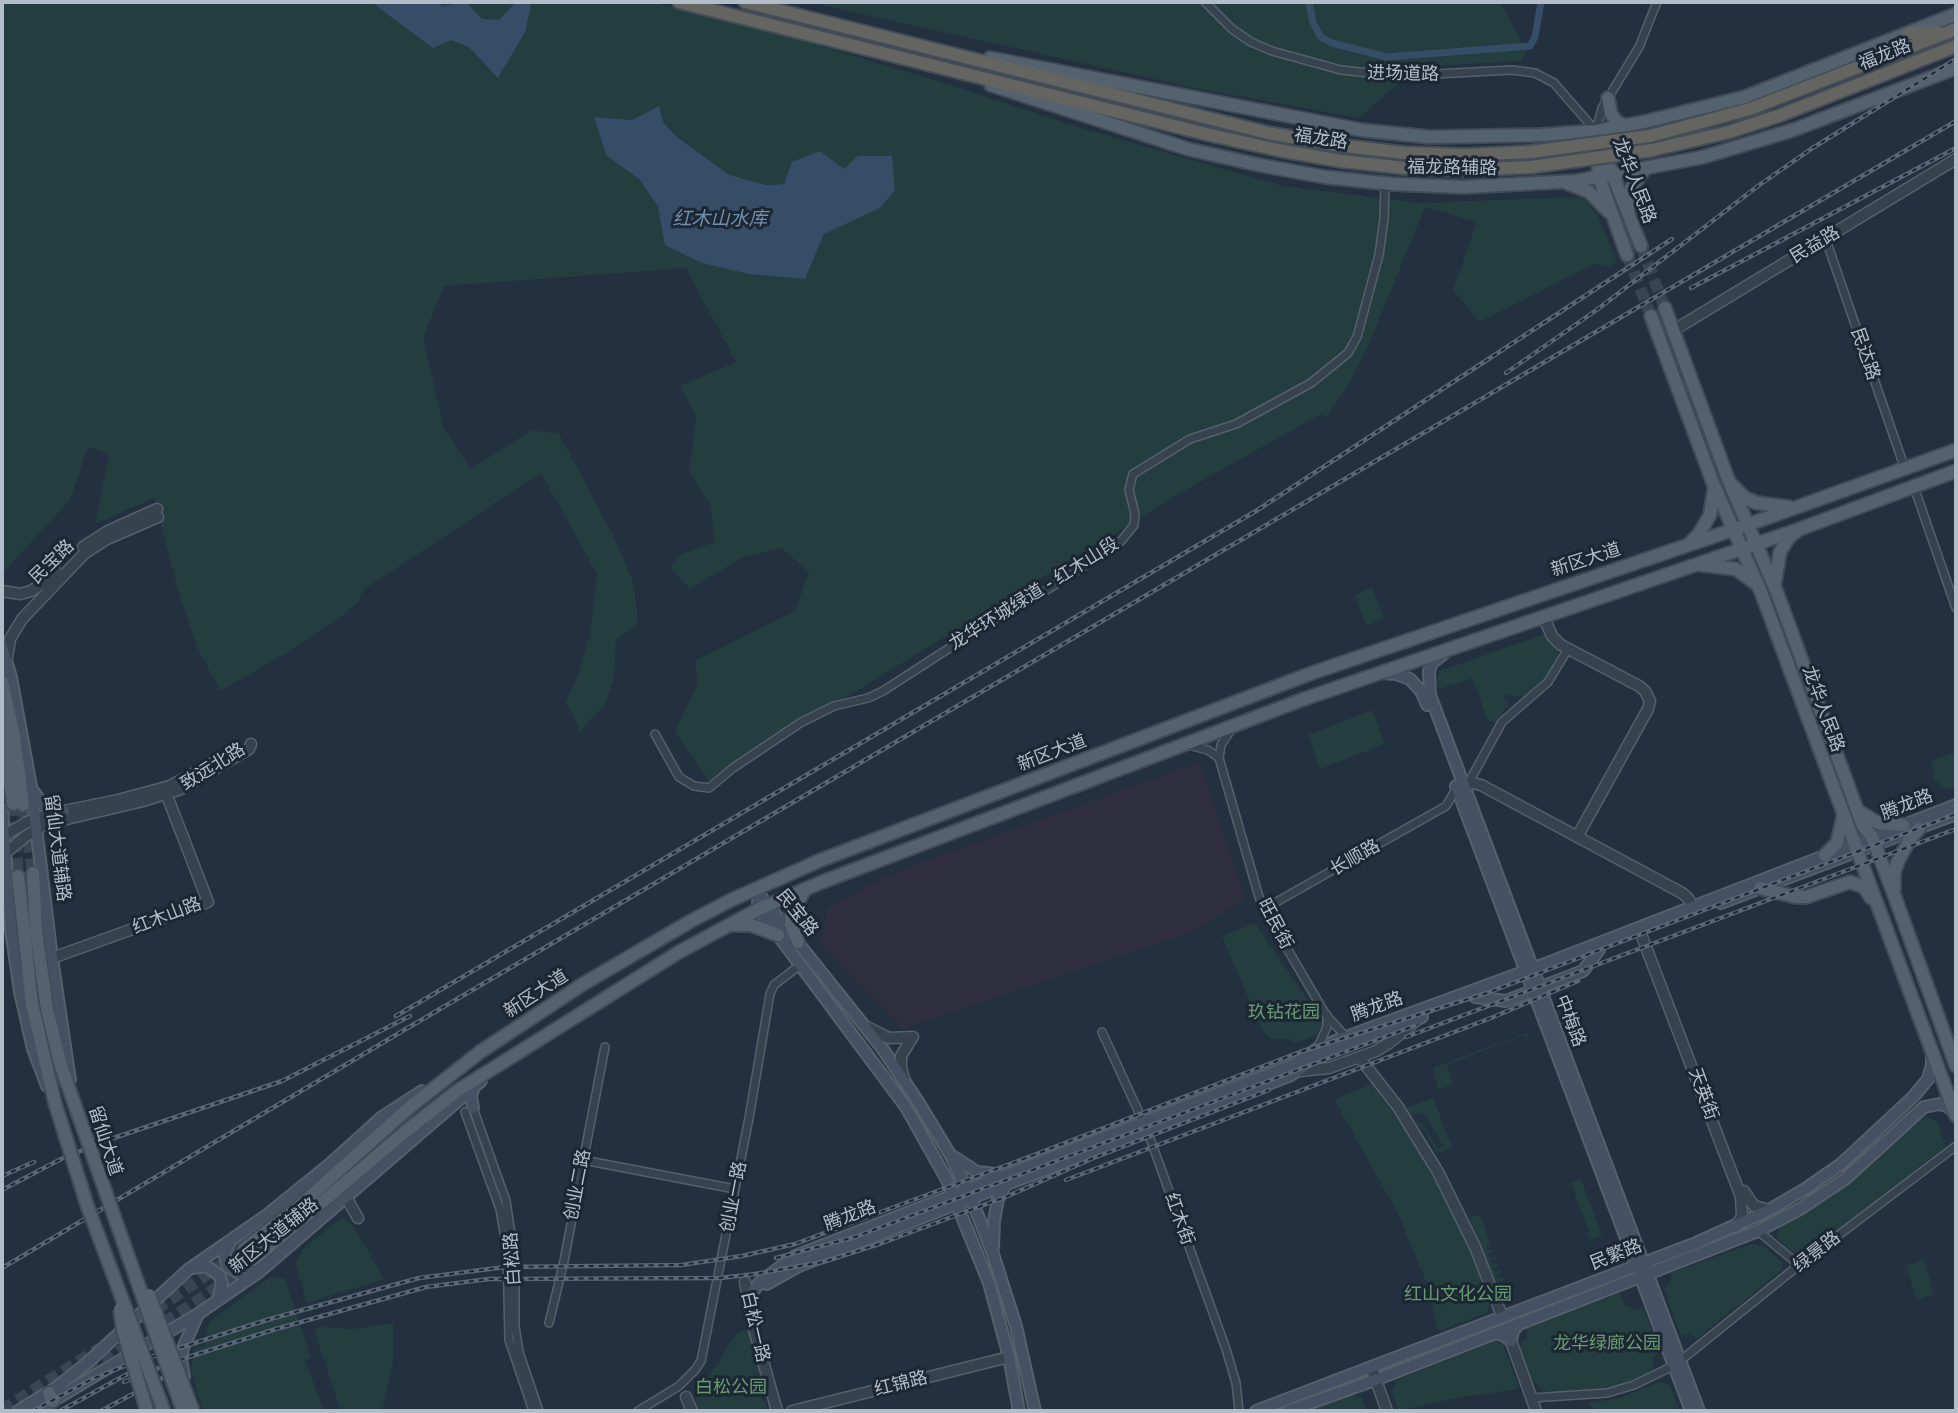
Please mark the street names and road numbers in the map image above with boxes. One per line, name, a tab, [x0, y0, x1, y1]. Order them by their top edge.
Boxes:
street label: 福龙路	[1856, 35, 1914, 75]
street label: 进场道路	[1367, 63, 1439, 85]
street label: 福龙路	[1293, 124, 1349, 154]
street label: 龙华人民路	[1608, 135, 1660, 227]
street label: 福龙路辅路	[1407, 156, 1497, 180]
street label: 民益路	[1786, 222, 1844, 268]
street label: 民达路	[1846, 325, 1884, 383]
street label: 龙华环城绿道 - 红木山段	[945, 533, 1123, 655]
street label: 民宝路	[25, 535, 79, 589]
street label: 新区大道	[1548, 539, 1624, 581]
street label: 龙华人民路	[1797, 663, 1849, 755]
street label: 新区大道	[1015, 730, 1089, 776]
street label: 致远北路	[177, 739, 249, 795]
street label: 腾龙路	[1878, 785, 1936, 825]
street label: 留仙大道辅路	[40, 793, 74, 903]
street label: 长顺路	[1326, 835, 1384, 881]
street label: 民宝路	[772, 885, 822, 941]
street label: 红木山路	[130, 893, 204, 939]
street label: 旺民街	[1253, 895, 1297, 953]
street label: 新区大道	[500, 965, 572, 1023]
street label: 腾龙路	[1348, 988, 1406, 1026]
street label: 中梅路	[1550, 992, 1590, 1050]
street label: 天英街	[1684, 1065, 1722, 1123]
street label: 留仙大道	[84, 1103, 126, 1179]
street label: 创业二路	[561, 1148, 595, 1222]
street label: 创业一路	[717, 1160, 751, 1234]
street label: 红木街	[1160, 1190, 1198, 1248]
street label: 新区大道辅路	[225, 1194, 323, 1278]
street label: 腾龙路	[821, 1196, 879, 1236]
street label: 绿景路	[1789, 1227, 1845, 1277]
street label: 白松路	[500, 1231, 526, 1287]
street label: 民繁路	[1587, 1235, 1645, 1275]
street label: 白松一路	[736, 1289, 774, 1365]
street label: 红锦路	[872, 1367, 930, 1401]

